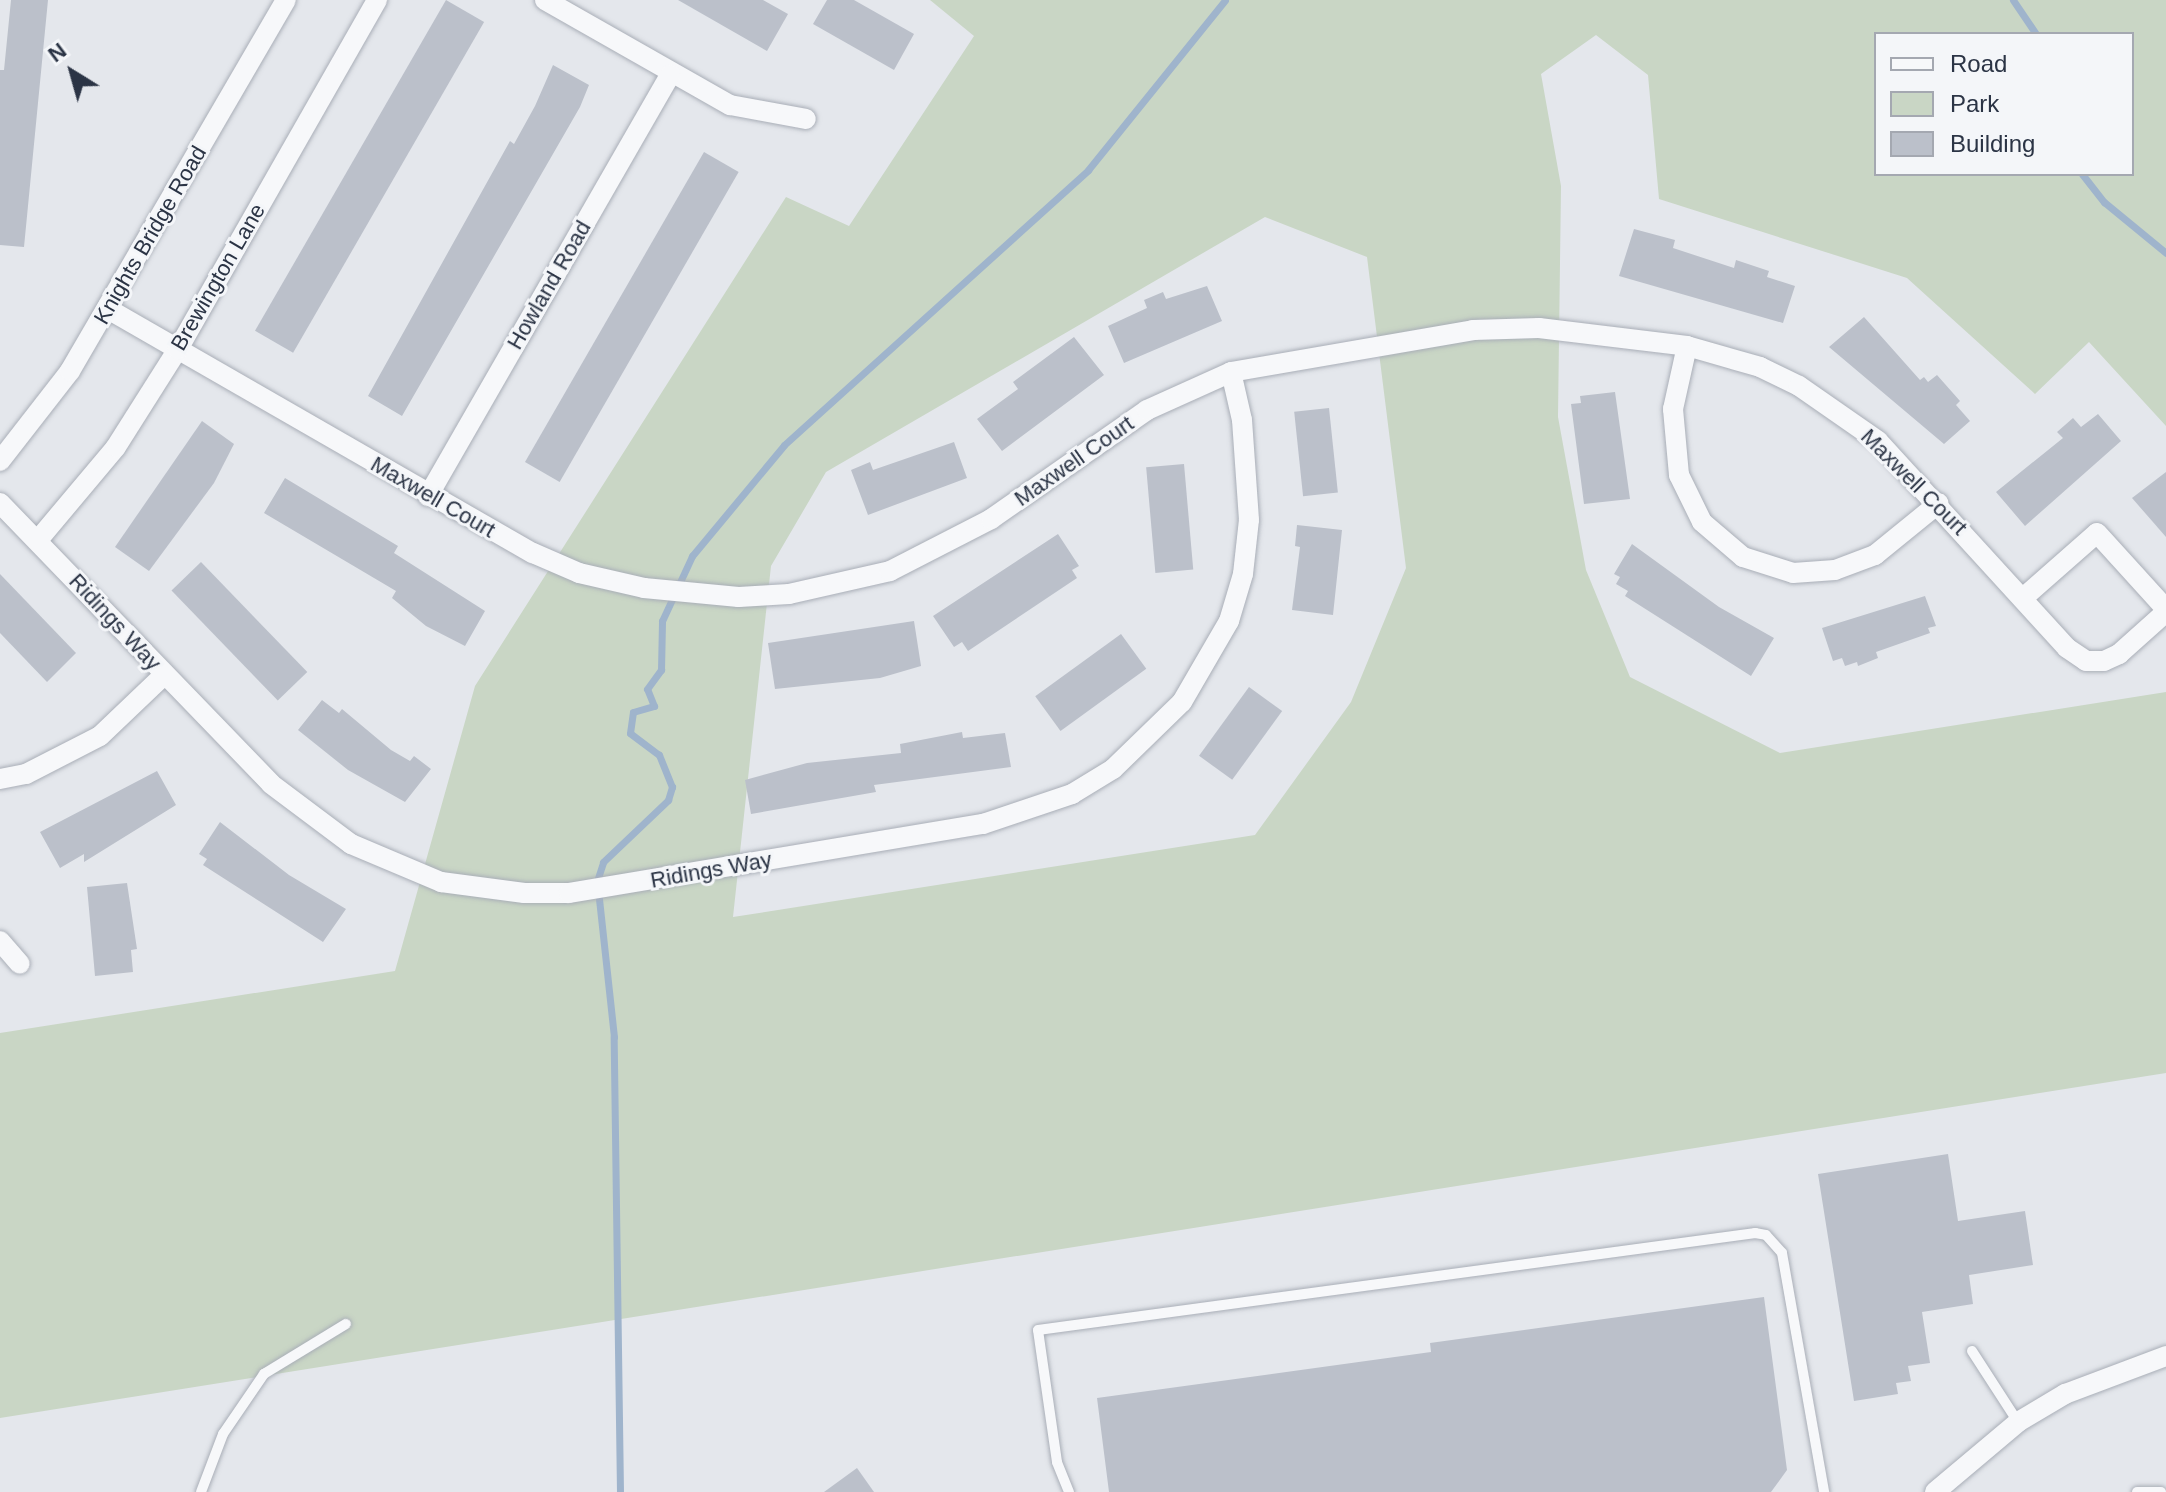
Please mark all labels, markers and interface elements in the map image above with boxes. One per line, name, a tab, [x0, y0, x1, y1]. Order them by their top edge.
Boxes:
north arrow	[32, 32, 112, 112]
legend	[1874, 32, 2134, 176]
text: N	[43, 38, 71, 67]
text: Road	[1950, 50, 2007, 77]
text: Park	[1950, 90, 1999, 117]
text: Building	[1950, 130, 2035, 157]
street label: Knights Bridge Road	[88, 141, 212, 329]
street label: Brewington Lane	[165, 199, 271, 355]
street label: Howland Road	[501, 216, 597, 354]
street label: Maxwell Court	[1009, 410, 1139, 512]
street label: Maxwell Court	[1855, 423, 1973, 541]
street label: Maxwell Court	[366, 451, 500, 543]
street label: Ridings Way	[64, 568, 166, 676]
street label: Ridings Way	[648, 846, 774, 894]

